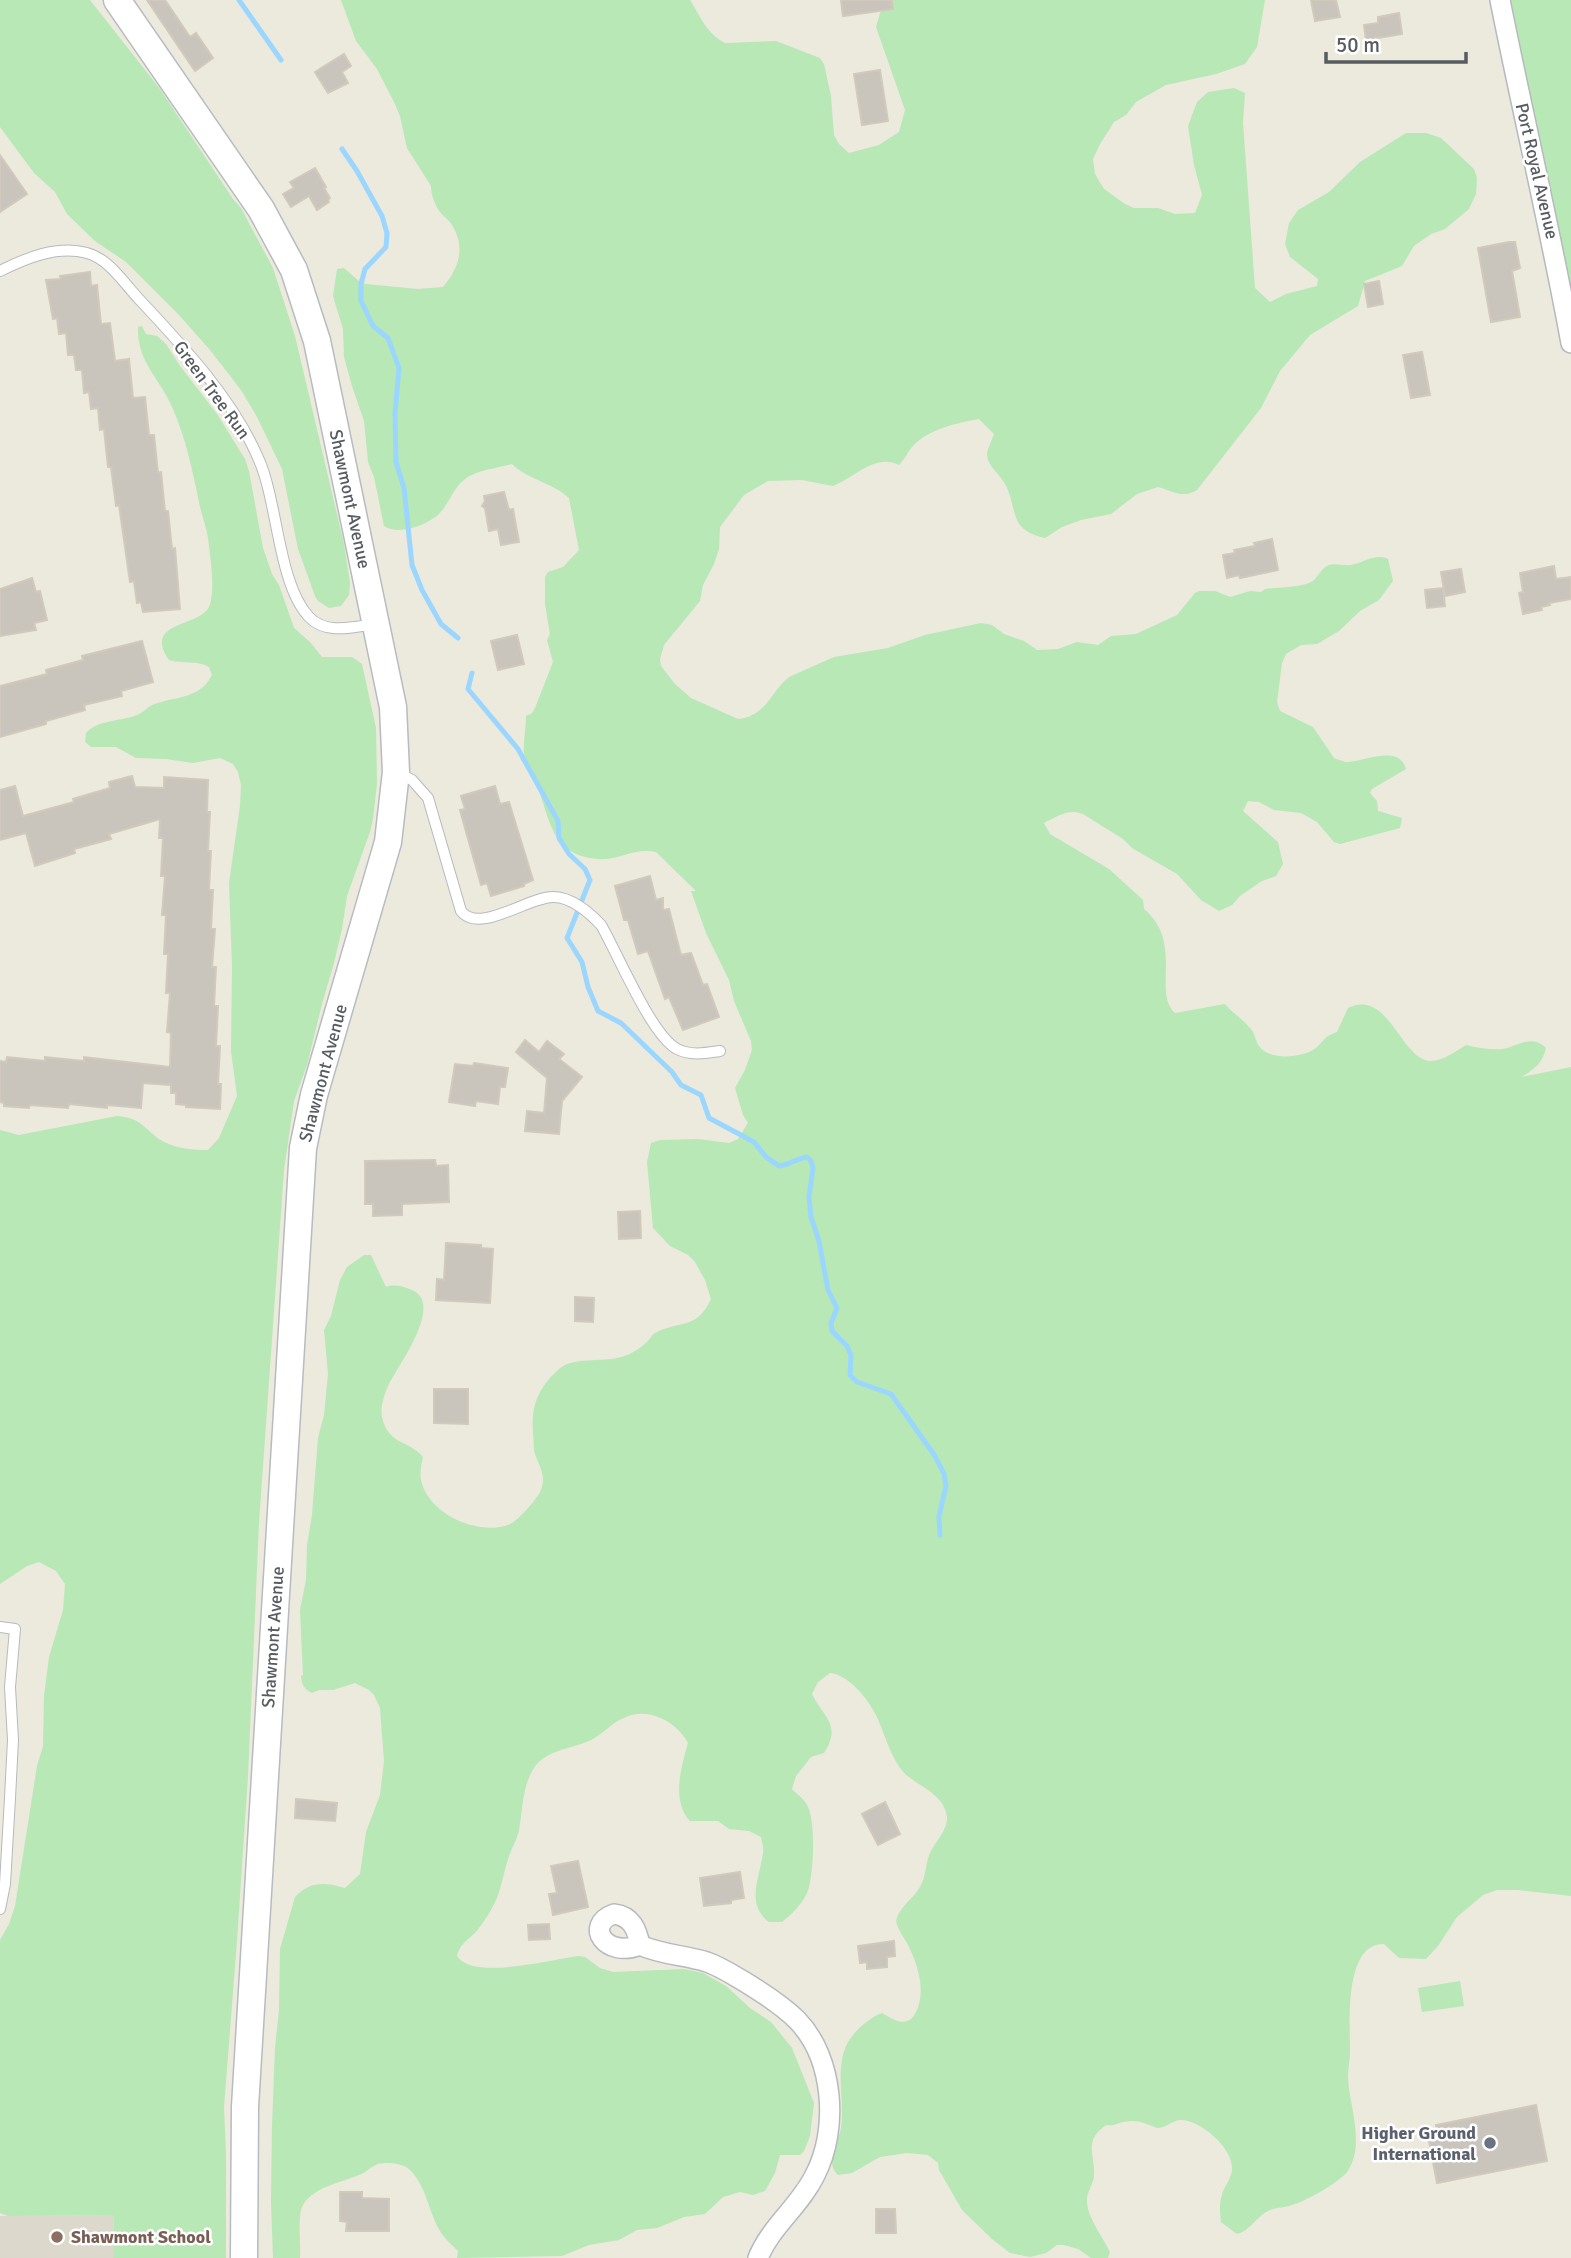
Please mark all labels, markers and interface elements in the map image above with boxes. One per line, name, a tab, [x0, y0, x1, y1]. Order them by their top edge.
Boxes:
scale bar	[1326, 21, 1466, 65]
text: 50 m	[1336, 32, 1380, 58]
street label: Port Royal Avenue	[1511, 101, 1563, 241]
street label: Green Tree Run	[169, 337, 255, 443]
street label: Shawmont Avenue	[324, 427, 376, 571]
street label: Shawmont Avenue	[294, 1002, 352, 1144]
street label: Shawmont Avenue	[257, 1565, 289, 1709]
place label: Higher Ground International	[1361, 2122, 1476, 2165]
marker: Higher Ground International	[1482, 2135, 1498, 2151]
place label: Shawmont School	[71, 2226, 211, 2248]
marker: Shawmont School	[49, 2229, 65, 2245]

